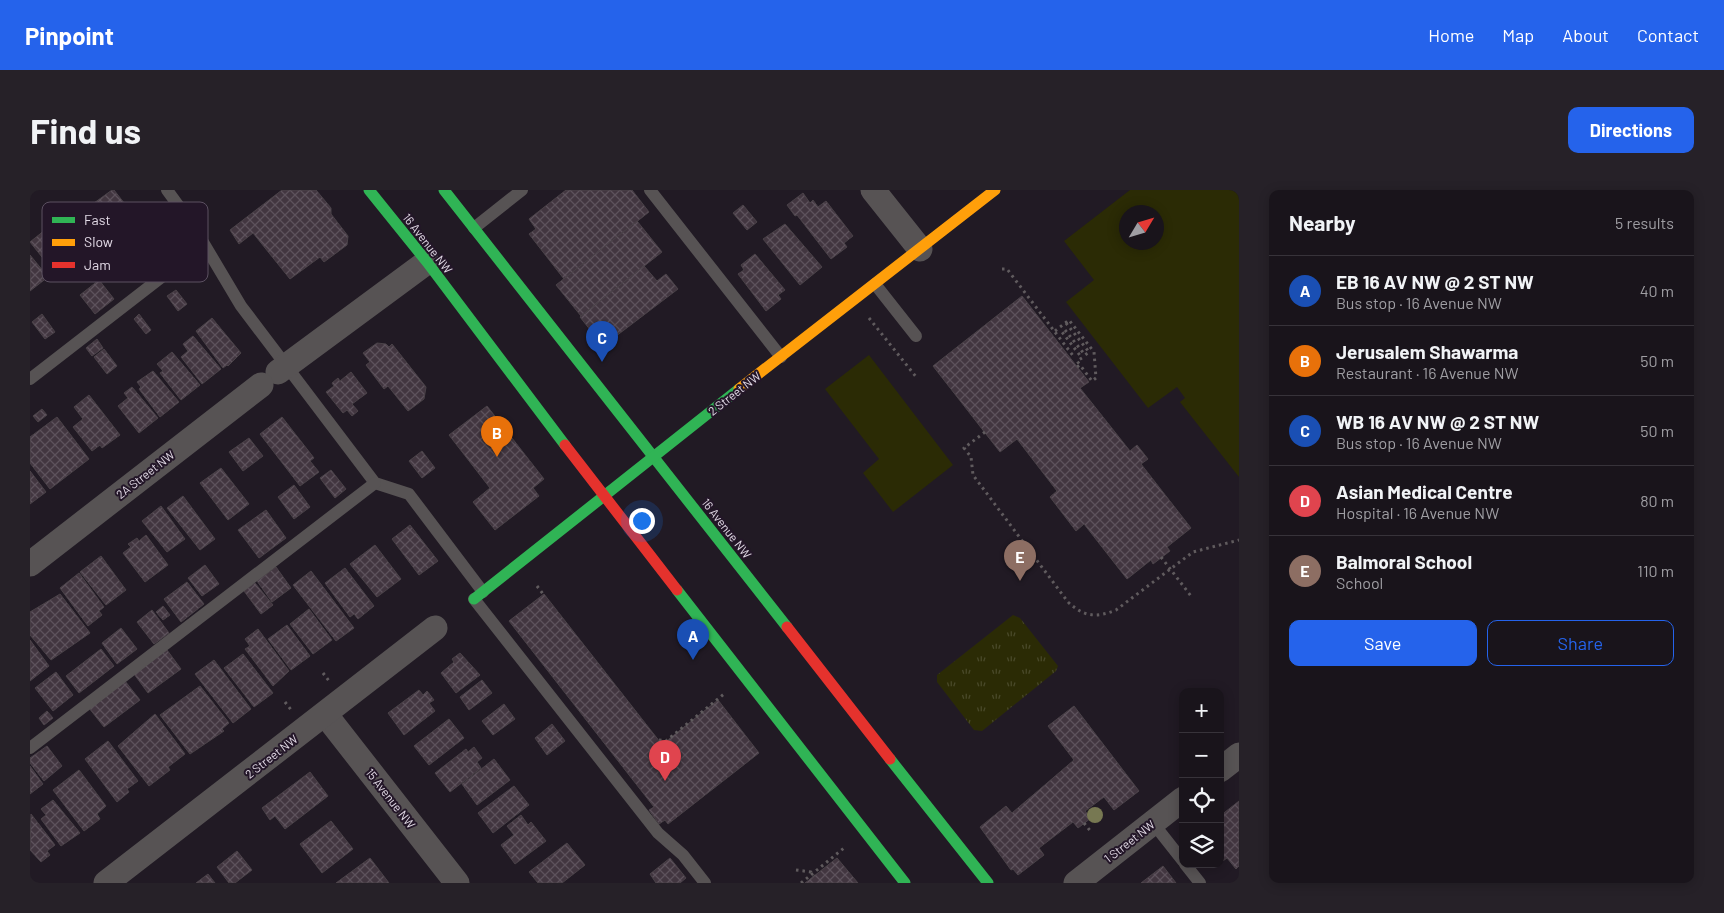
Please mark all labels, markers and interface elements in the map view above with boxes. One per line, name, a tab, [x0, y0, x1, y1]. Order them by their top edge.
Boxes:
text: Pinpoint	[25, 21, 114, 50]
text: Home	[1428, 24, 1474, 46]
text: Map	[1502, 24, 1534, 46]
text: About	[1562, 24, 1609, 46]
text: Contact	[1637, 24, 1699, 46]
button: Directions	[1568, 107, 1694, 153]
text: Find us	[30, 109, 141, 151]
legend	[42, 202, 208, 282]
north arrow	[1119, 205, 1164, 250]
street label: 16 Avenue NW	[400, 210, 456, 276]
text: Nearby	[1289, 210, 1355, 235]
text: Fast	[84, 211, 110, 228]
text: 5 results	[1615, 213, 1674, 232]
text: Slow	[84, 233, 113, 250]
text: Jam	[84, 256, 111, 273]
text: EB 16 AV NW @ 2 ST NW	[1336, 270, 1534, 293]
text: A	[1300, 281, 1310, 300]
text: 40 m	[1640, 281, 1674, 300]
text: Bus stop · 16 Avenue NW	[1336, 293, 1502, 312]
pin: C	[586, 321, 618, 362]
text: Jerusalem Shawarma	[1336, 340, 1518, 363]
text: B	[1300, 351, 1310, 370]
text: 50 m	[1640, 351, 1674, 370]
text: Restaurant · 16 Avenue NW	[1336, 363, 1519, 382]
street label: 2 Street NW	[705, 368, 763, 418]
text: WB 16 AV NW @ 2 ST NW	[1336, 410, 1539, 433]
pin: B	[481, 416, 513, 457]
text: C	[1300, 421, 1310, 440]
text: 50 m	[1640, 421, 1674, 440]
text: Bus stop · 16 Avenue NW	[1336, 433, 1502, 452]
street label: 2A Street NW	[113, 447, 177, 501]
text: Asian Medical Centre	[1336, 480, 1513, 503]
text: D	[1300, 491, 1310, 510]
text: 80 m	[1640, 491, 1674, 510]
street label: 16 Avenue NW	[699, 495, 755, 561]
text: Hospital · 16 Avenue NW	[1336, 503, 1499, 522]
your location	[629, 508, 655, 534]
pin: E	[1004, 540, 1036, 581]
text: Balmoral School	[1336, 550, 1472, 573]
text: E	[1300, 561, 1310, 580]
text: 110 m	[1637, 561, 1674, 580]
text: School	[1336, 573, 1383, 592]
pin: A	[677, 619, 709, 660]
button: Save	[1289, 620, 1477, 666]
button: Share	[1487, 620, 1674, 666]
map controls	[1179, 688, 1224, 868]
button: +	[1179, 688, 1224, 733]
street label: 2 Street NW	[242, 731, 300, 781]
button: −	[1179, 733, 1224, 778]
pin: D	[649, 740, 681, 781]
street label: 15 Avenue NW	[363, 765, 419, 831]
button: locate	[1179, 778, 1224, 823]
street label: 1 Street NW	[1101, 817, 1157, 865]
button: layers	[1179, 823, 1224, 868]

